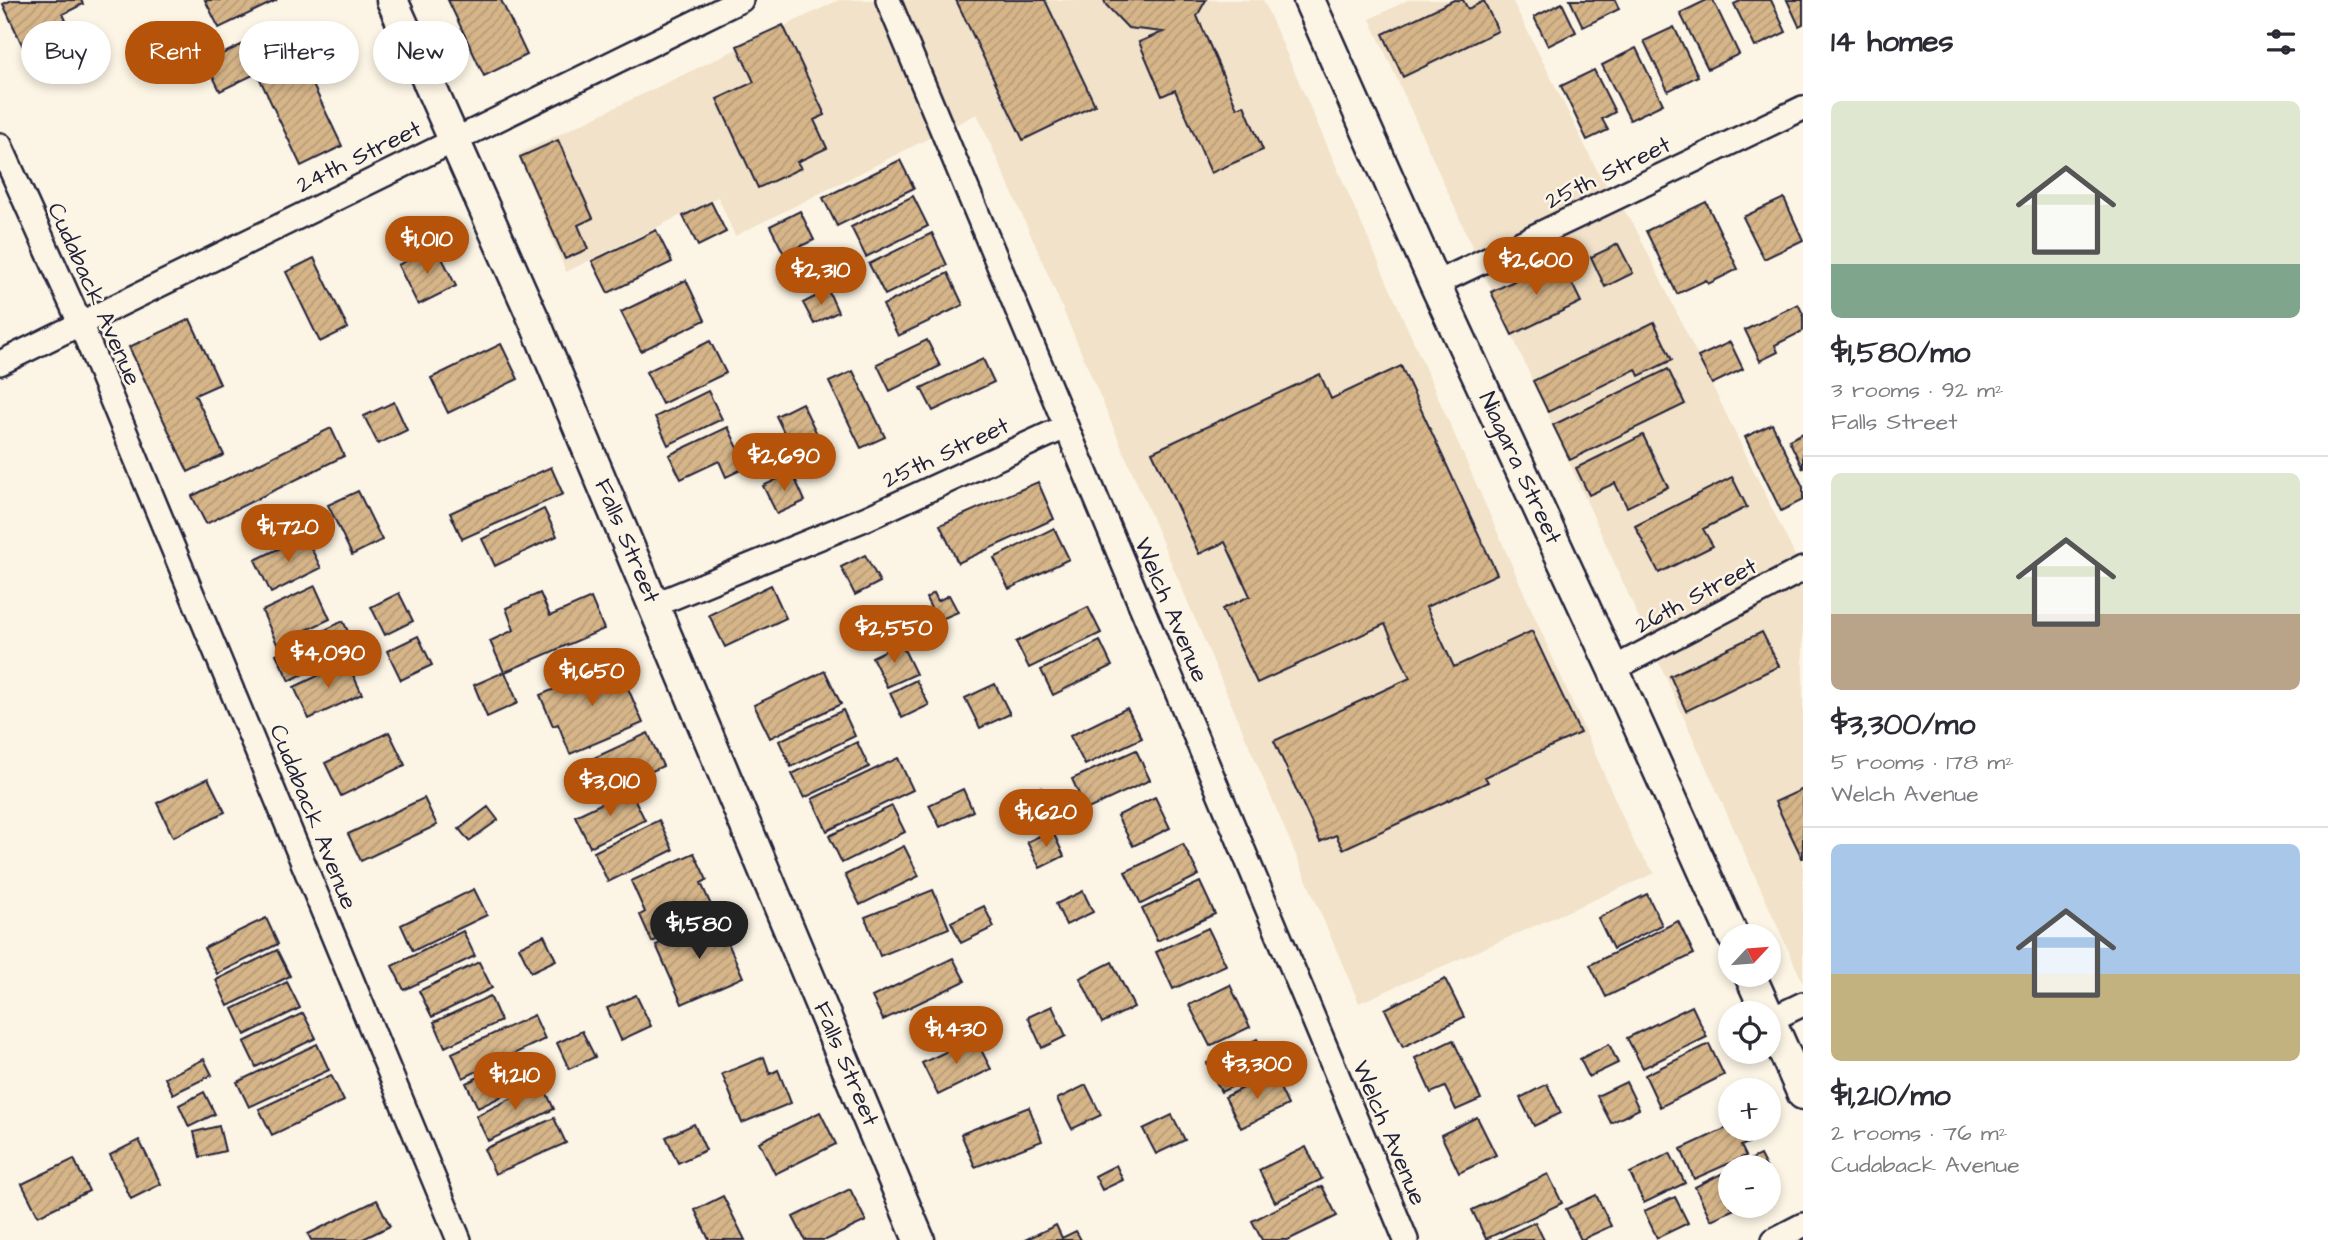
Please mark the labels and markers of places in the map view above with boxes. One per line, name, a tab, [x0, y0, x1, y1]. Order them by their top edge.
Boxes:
pin: $1,010	[370, 216, 484, 276]
pin: $2,600	[1479, 238, 1593, 297]
pin: $2,310	[764, 247, 878, 307]
pin: $2,690	[727, 434, 841, 493]
pin: $1,720	[231, 504, 345, 564]
pin: $2,550	[837, 606, 951, 665]
pin: $4,090	[271, 630, 385, 690]
pin: $1,650	[535, 648, 649, 708]
pin: $3,010	[553, 758, 667, 818]
pin: $1,620	[989, 790, 1103, 849]
pin: $1,580	[642, 902, 756, 961]
pin: $1,430	[899, 1006, 1013, 1066]
pin: $3,300	[1200, 1042, 1314, 1101]
pin: $1,210	[458, 1052, 572, 1112]

